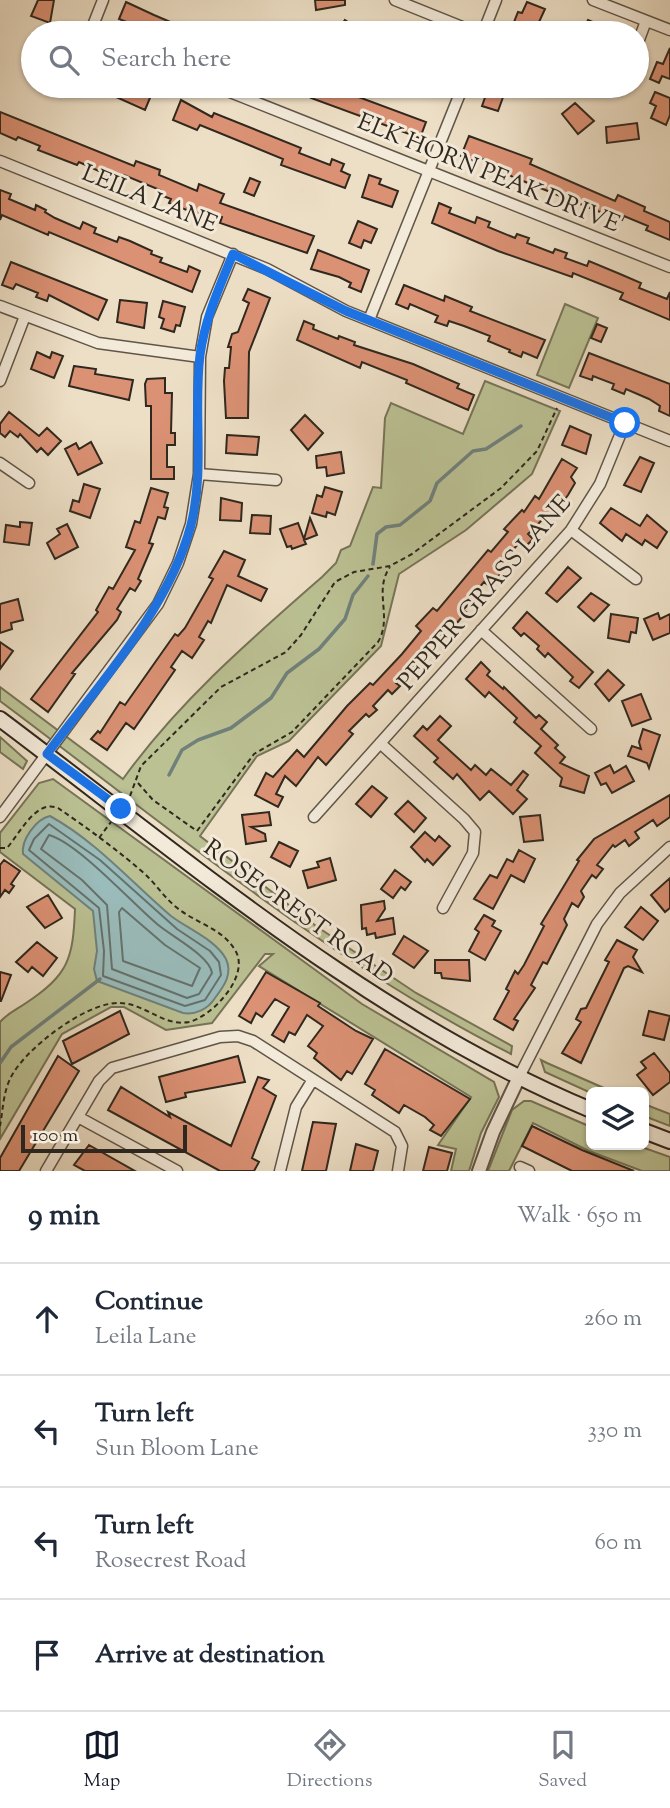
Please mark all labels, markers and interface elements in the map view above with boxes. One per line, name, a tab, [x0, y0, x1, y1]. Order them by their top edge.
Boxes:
search box	[21, 21, 649, 98]
icon: search	[45, 41, 83, 79]
text: Search here	[101, 41, 231, 78]
street label: ELK HORN PEAK DRIVE	[352, 106, 625, 242]
street label: LEILA LANE	[76, 157, 223, 243]
route start	[609, 407, 640, 438]
street label: PEPPER GRASS LANE	[391, 488, 580, 699]
route end	[105, 793, 136, 824]
street label: ROSECREST ROAD	[196, 832, 400, 993]
map controls	[586, 1087, 649, 1150]
button: layers	[586, 1087, 649, 1150]
scale bar	[21, 1122, 187, 1154]
text: 100 m	[32, 1123, 78, 1150]
text: 9 min	[28, 1195, 100, 1238]
text: Walk · 650 m	[517, 1200, 642, 1233]
text: Continue	[95, 1284, 203, 1321]
icon: ahead	[28, 1300, 66, 1338]
text: 260 m	[584, 1303, 642, 1336]
text: Leila Lane	[95, 1321, 197, 1354]
text: Turn left	[95, 1396, 194, 1433]
icon: left	[28, 1412, 66, 1450]
text: 330 m	[588, 1415, 642, 1448]
text: Sun Bloom Lane	[95, 1433, 259, 1466]
text: Turn left	[95, 1508, 194, 1545]
icon: left	[28, 1524, 66, 1562]
text: 60 m	[594, 1527, 642, 1560]
text: Rosecrest Road	[95, 1545, 246, 1578]
icon: arrive	[28, 1636, 66, 1674]
text: Arrive at destination	[95, 1637, 325, 1674]
tab: Map	[83, 1726, 121, 1795]
tab: Directions	[287, 1726, 372, 1795]
tab: Saved	[538, 1726, 587, 1795]

